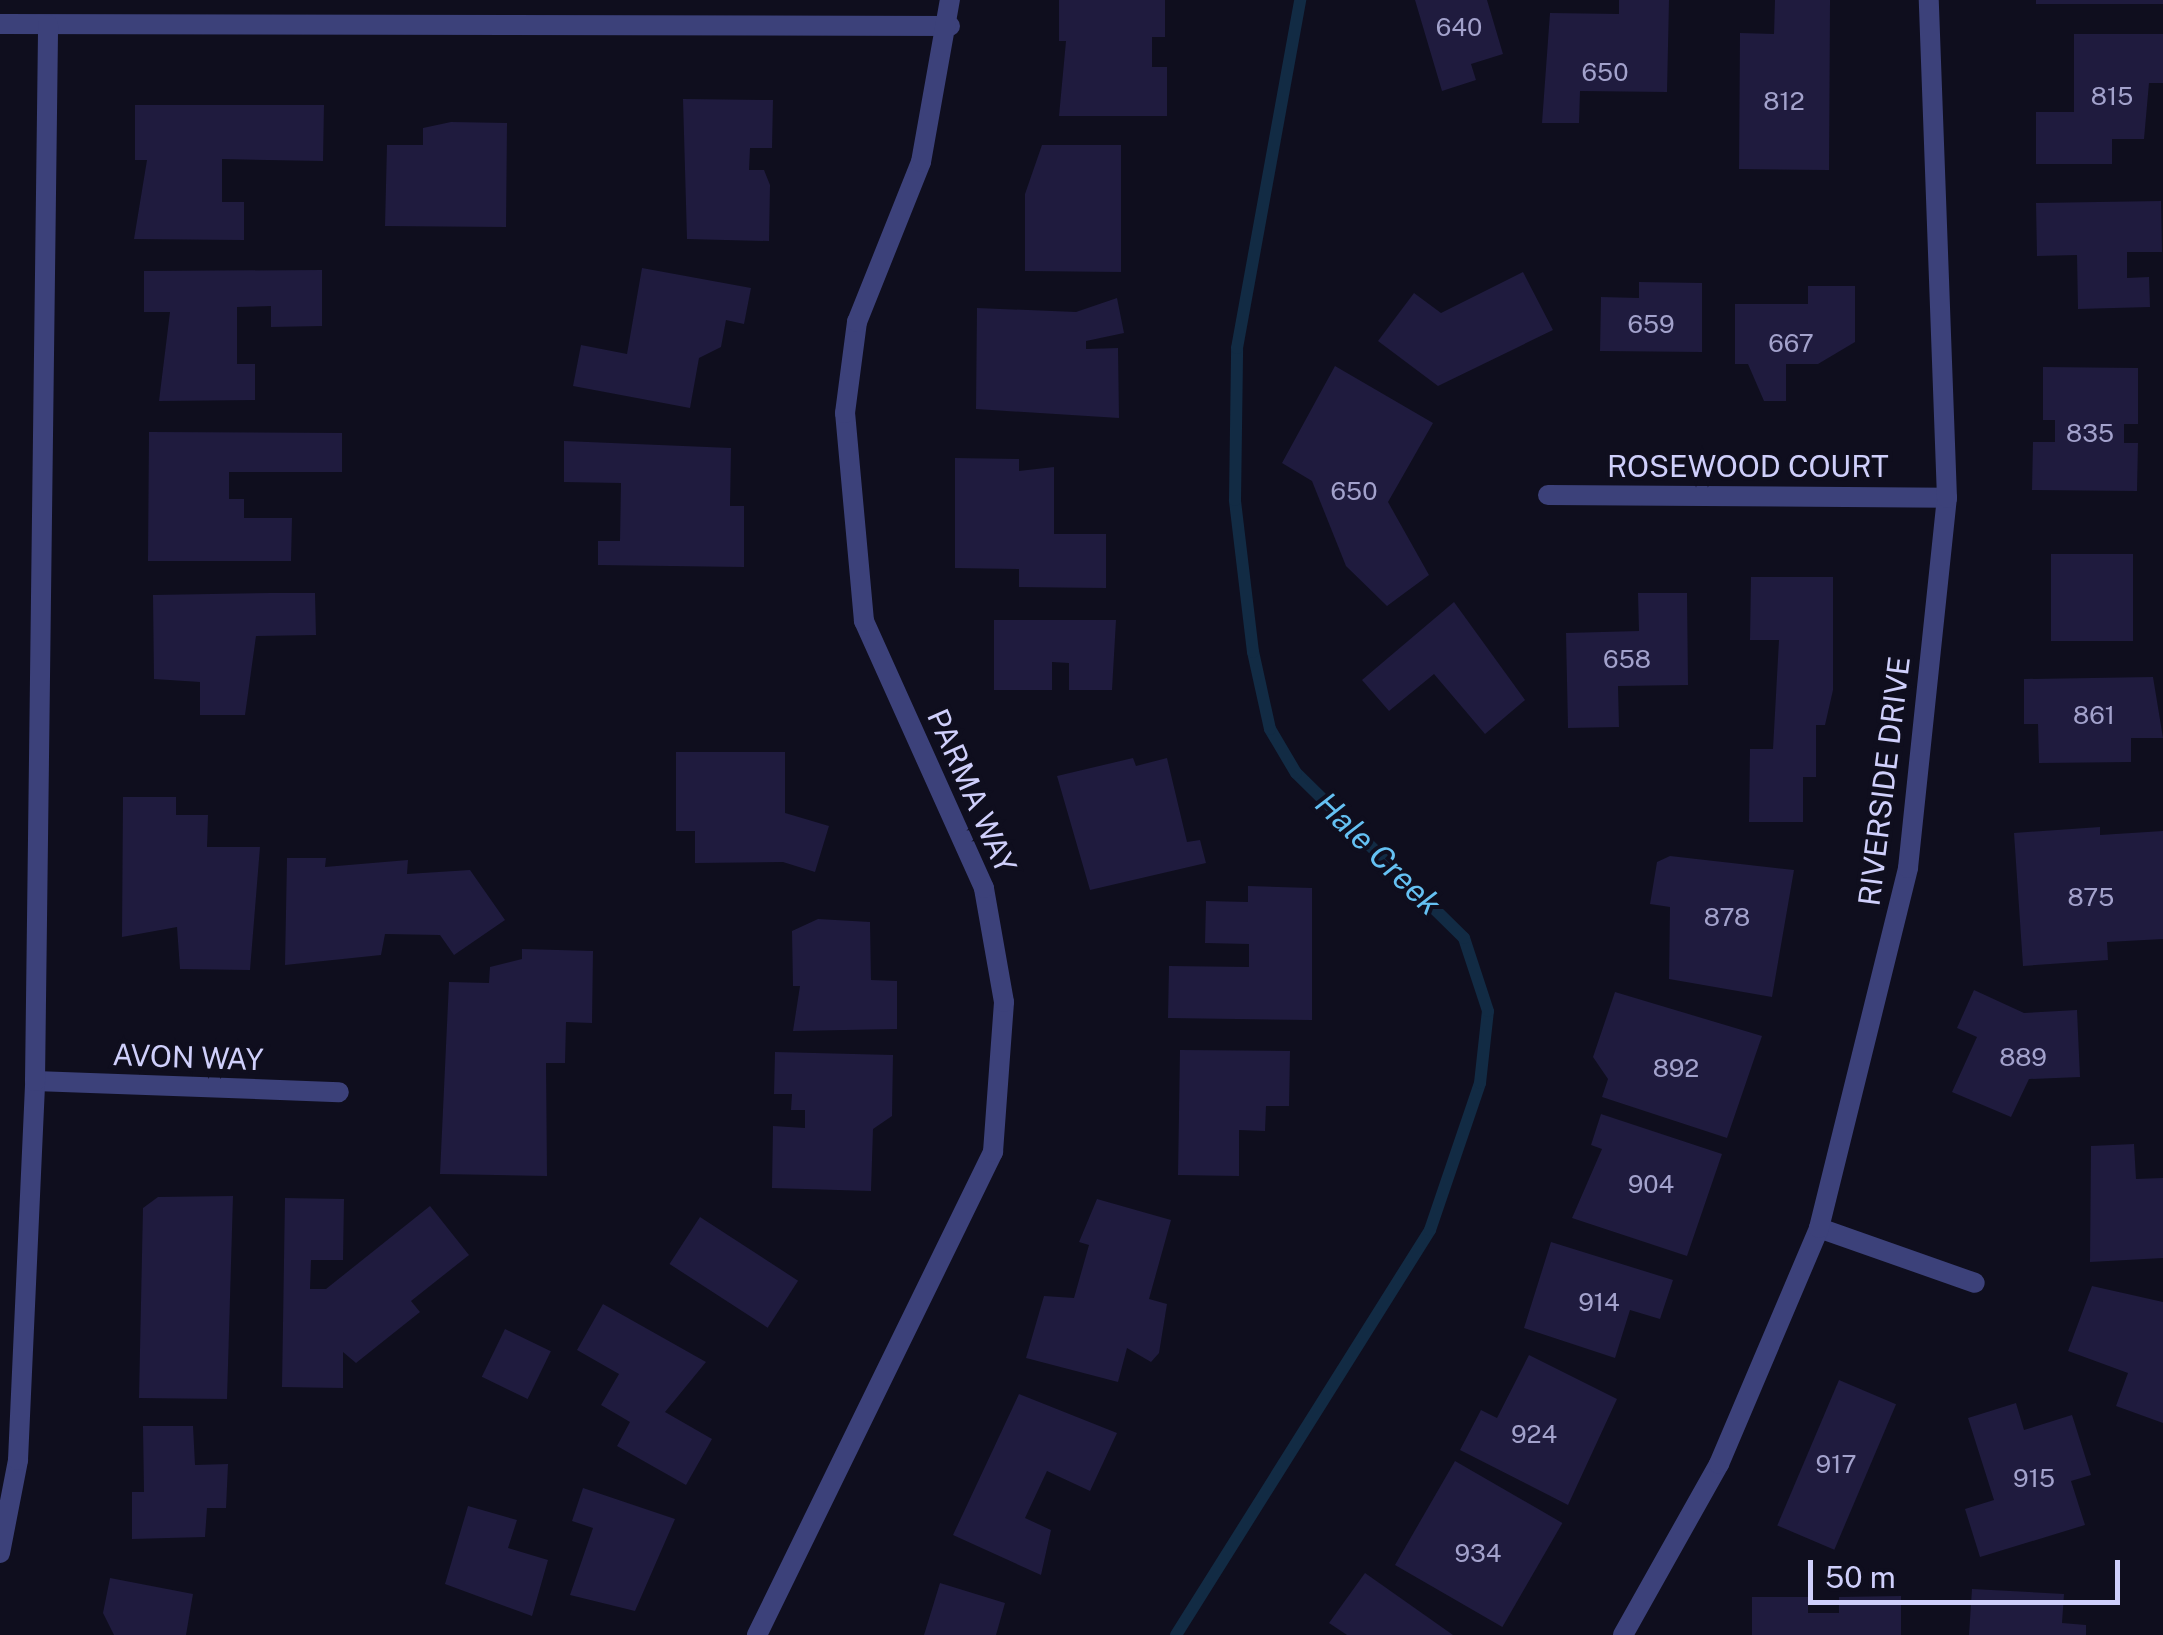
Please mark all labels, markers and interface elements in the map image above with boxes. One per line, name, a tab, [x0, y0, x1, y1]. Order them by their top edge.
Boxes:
house number: 640	[1436, 12, 1482, 42]
house number: 650	[1582, 57, 1628, 87]
house number: 815	[2091, 81, 2133, 111]
house number: 812	[1763, 86, 1805, 116]
house number: 659	[1627, 309, 1675, 339]
house number: 667	[1768, 328, 1814, 358]
house number: 835	[2066, 418, 2114, 448]
street label: ROSEWOOD COURT	[1607, 448, 1889, 484]
house number: 650	[1331, 476, 1377, 506]
house number: 658	[1603, 644, 1651, 674]
street label: RIVERSIDE DRIVE	[1851, 654, 1917, 908]
house number: 861	[2073, 700, 2115, 730]
street label: PARMA WAY	[920, 703, 1024, 879]
water label: Hale Creek	[1307, 785, 1449, 923]
house number: 875	[2068, 882, 2114, 912]
house number: 878	[1704, 902, 1750, 932]
street label: AVON WAY	[111, 1036, 265, 1078]
house number: 889	[1999, 1042, 2047, 1072]
house number: 892	[1653, 1053, 1699, 1083]
house number: 904	[1628, 1169, 1674, 1199]
house number: 914	[1578, 1287, 1620, 1317]
house number: 924	[1511, 1419, 1557, 1449]
house number: 917	[1816, 1449, 1856, 1479]
house number: 915	[2013, 1463, 2055, 1493]
house number: 934	[1455, 1538, 1501, 1568]
scale bar	[1813, 1540, 2126, 1602]
text: 50 m	[1825, 1559, 1896, 1595]

